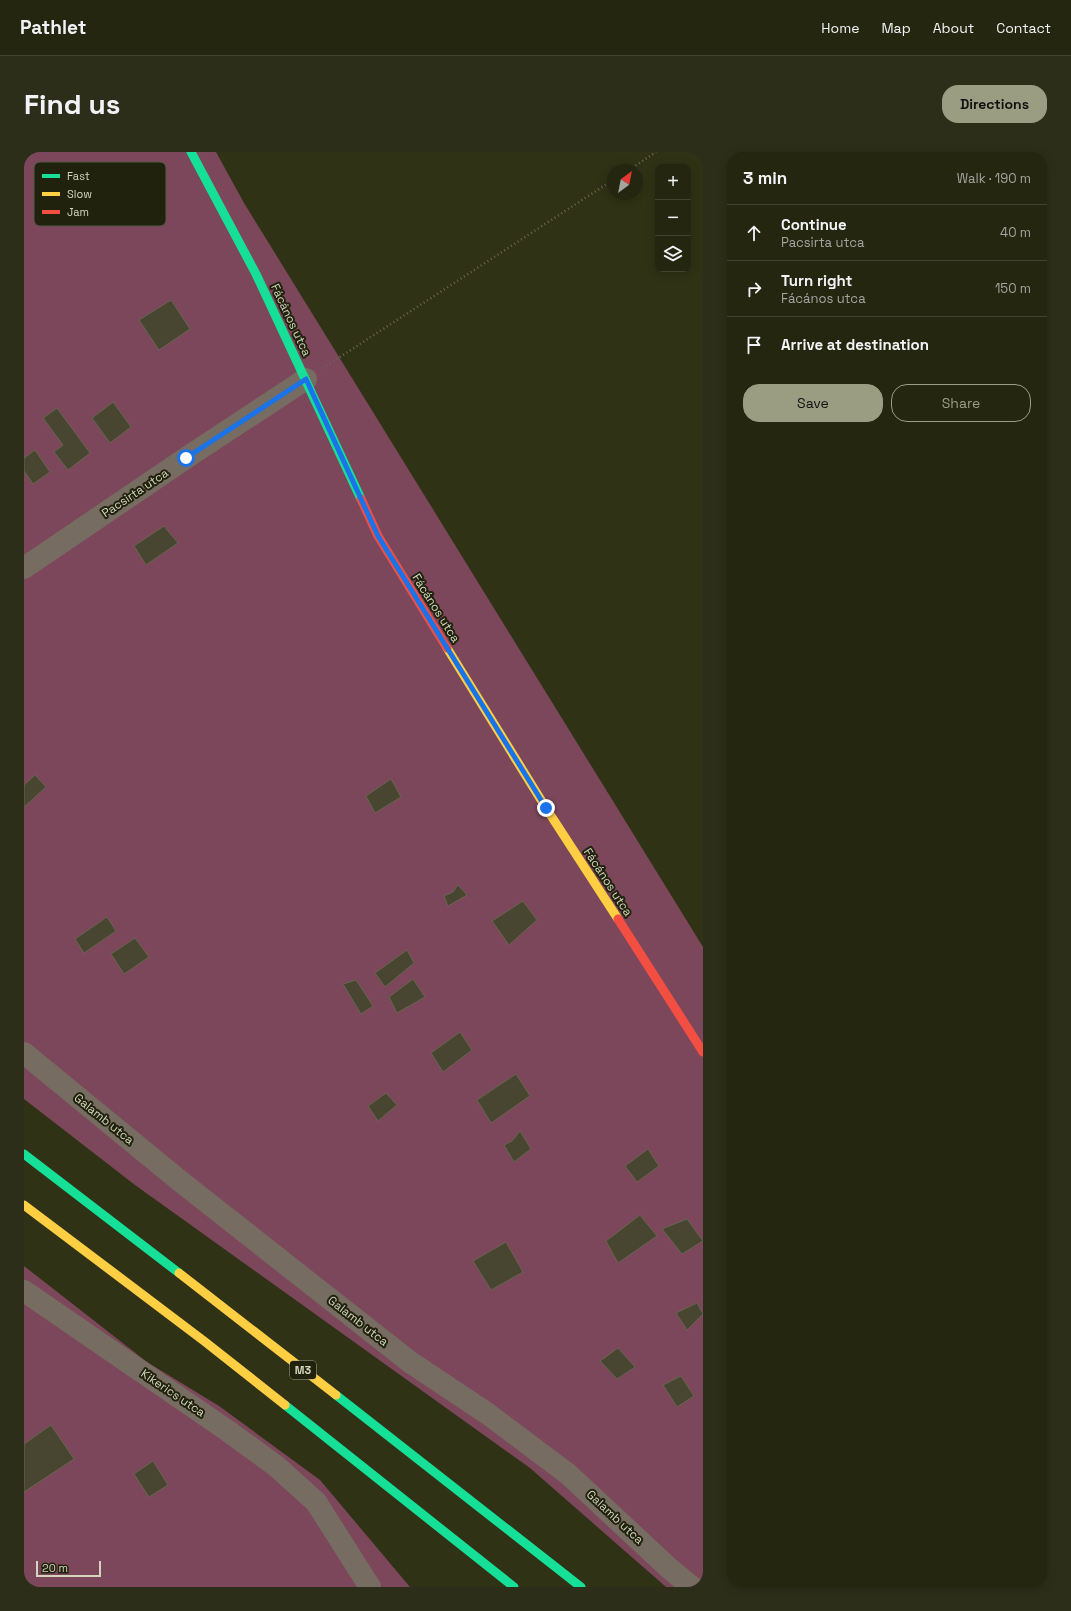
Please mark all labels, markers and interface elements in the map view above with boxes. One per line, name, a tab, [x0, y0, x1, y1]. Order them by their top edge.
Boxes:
text: Pathlet	[20, 15, 86, 40]
text: Home	[821, 19, 859, 37]
text: Map	[881, 19, 911, 37]
text: About	[933, 19, 974, 37]
text: Contact	[996, 19, 1051, 37]
button: Directions	[942, 85, 1047, 123]
text: Find us	[24, 86, 121, 122]
legend	[34, 162, 166, 226]
north arrow	[607, 164, 643, 200]
map controls	[655, 164, 691, 272]
button: +	[655, 164, 691, 200]
text: 3 min	[743, 167, 787, 189]
text: Fast	[67, 169, 90, 183]
text: Walk · 190 m	[957, 170, 1031, 187]
text: Slow	[67, 187, 92, 201]
button: −	[655, 200, 691, 236]
text: Jam	[67, 205, 89, 219]
text: Continue	[781, 215, 847, 234]
icon: ahead	[743, 222, 765, 244]
text: 40 m	[1000, 224, 1031, 241]
text: Pacsirta utca	[781, 234, 864, 251]
button: layers	[655, 236, 691, 272]
text: Turn right	[781, 271, 852, 290]
icon: right	[743, 278, 765, 300]
text: 150 m	[995, 280, 1031, 297]
street label: Fácános utca	[267, 281, 315, 359]
text: Fácános utca	[781, 290, 866, 307]
icon: arrive	[743, 334, 765, 356]
text: Arrive at destination	[781, 335, 929, 354]
button: Save	[743, 384, 883, 422]
button: Share	[891, 384, 1031, 422]
route start	[177, 449, 195, 467]
street label: Pacsirta utca	[99, 465, 171, 521]
street label: Fácános utca	[409, 571, 464, 645]
route end	[537, 799, 555, 817]
street label: Fácános utca	[580, 845, 636, 919]
street label: Galamb utca	[71, 1090, 137, 1148]
street label: Galamb utca	[324, 1292, 392, 1350]
road number: M3	[290, 1361, 316, 1379]
street label: Kikerics utca	[138, 1366, 208, 1420]
street label: Galamb utca	[583, 1486, 647, 1548]
scale bar	[36, 1559, 101, 1578]
text: 20 m	[42, 1561, 68, 1575]

